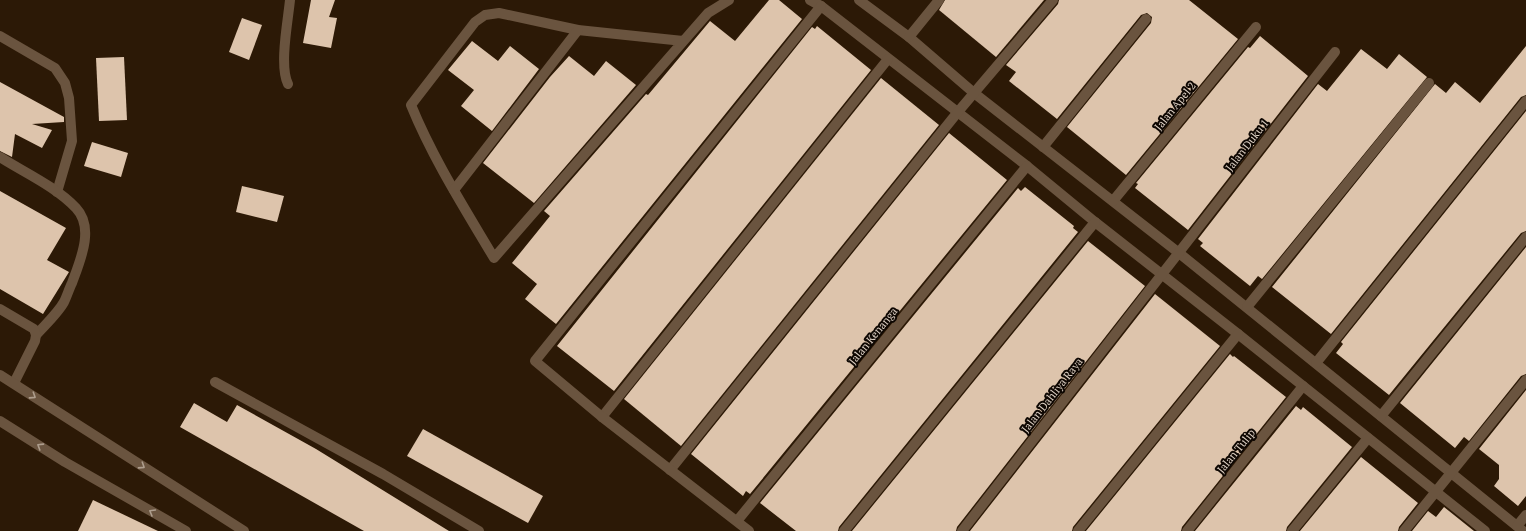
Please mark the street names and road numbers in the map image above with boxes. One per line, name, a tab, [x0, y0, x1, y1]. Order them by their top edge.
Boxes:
street label: Jalan Apel 2	[1151, 79, 1199, 133]
street label: Jalan Duku 1	[1222, 116, 1272, 174]
street label: Jalan Kenanga	[846, 304, 901, 367]
street label: Jalan Dahliya Raya	[1018, 354, 1086, 435]
street label: Jalan Tulip	[1214, 426, 1258, 476]

